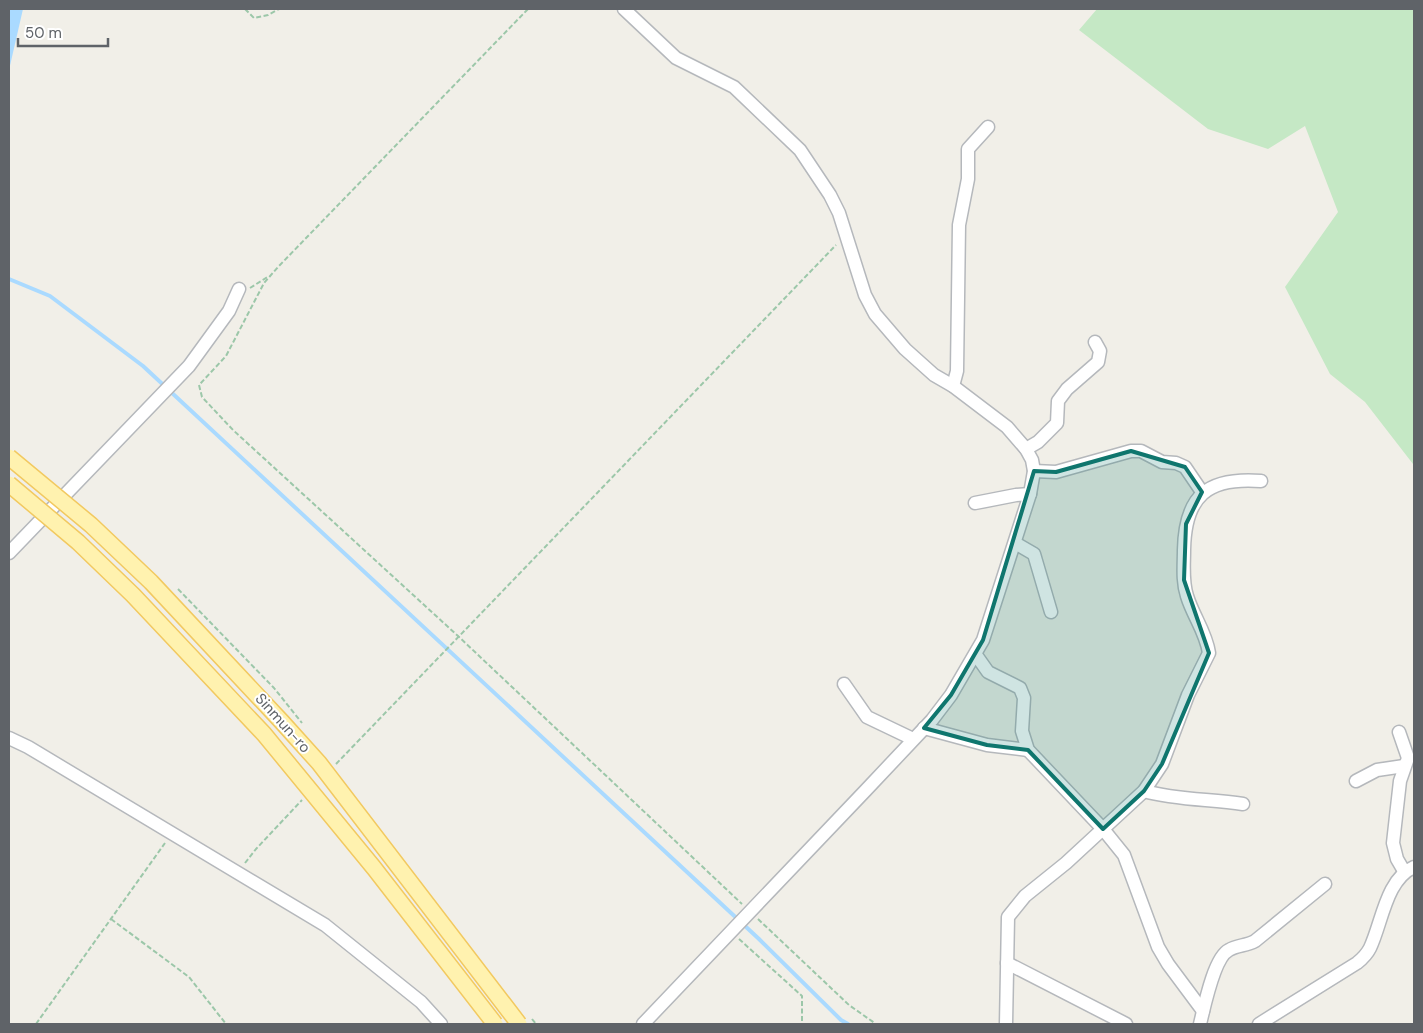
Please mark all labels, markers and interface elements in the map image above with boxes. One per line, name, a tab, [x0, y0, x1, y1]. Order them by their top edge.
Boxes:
scale bar	[18, 15, 108, 47]
text: 50 m	[25, 23, 62, 43]
street label: Sinmun-ro	[251, 689, 315, 757]

